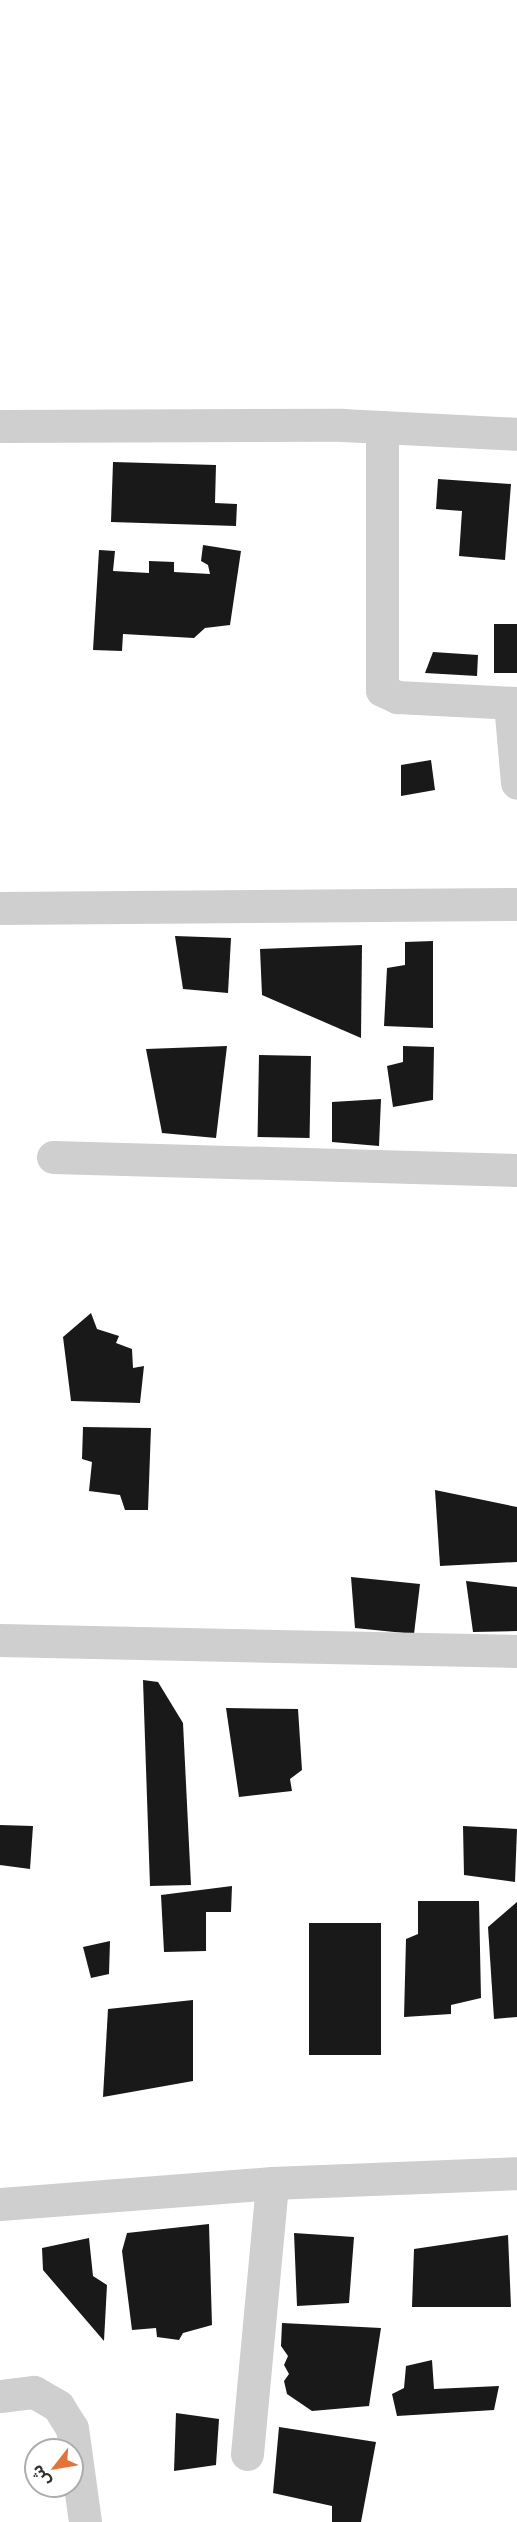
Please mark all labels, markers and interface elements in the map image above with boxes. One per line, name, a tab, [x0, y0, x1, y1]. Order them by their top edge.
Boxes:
north arrow	[24, 2438, 84, 2498]
text: ش	[25, 2461, 55, 2491]

